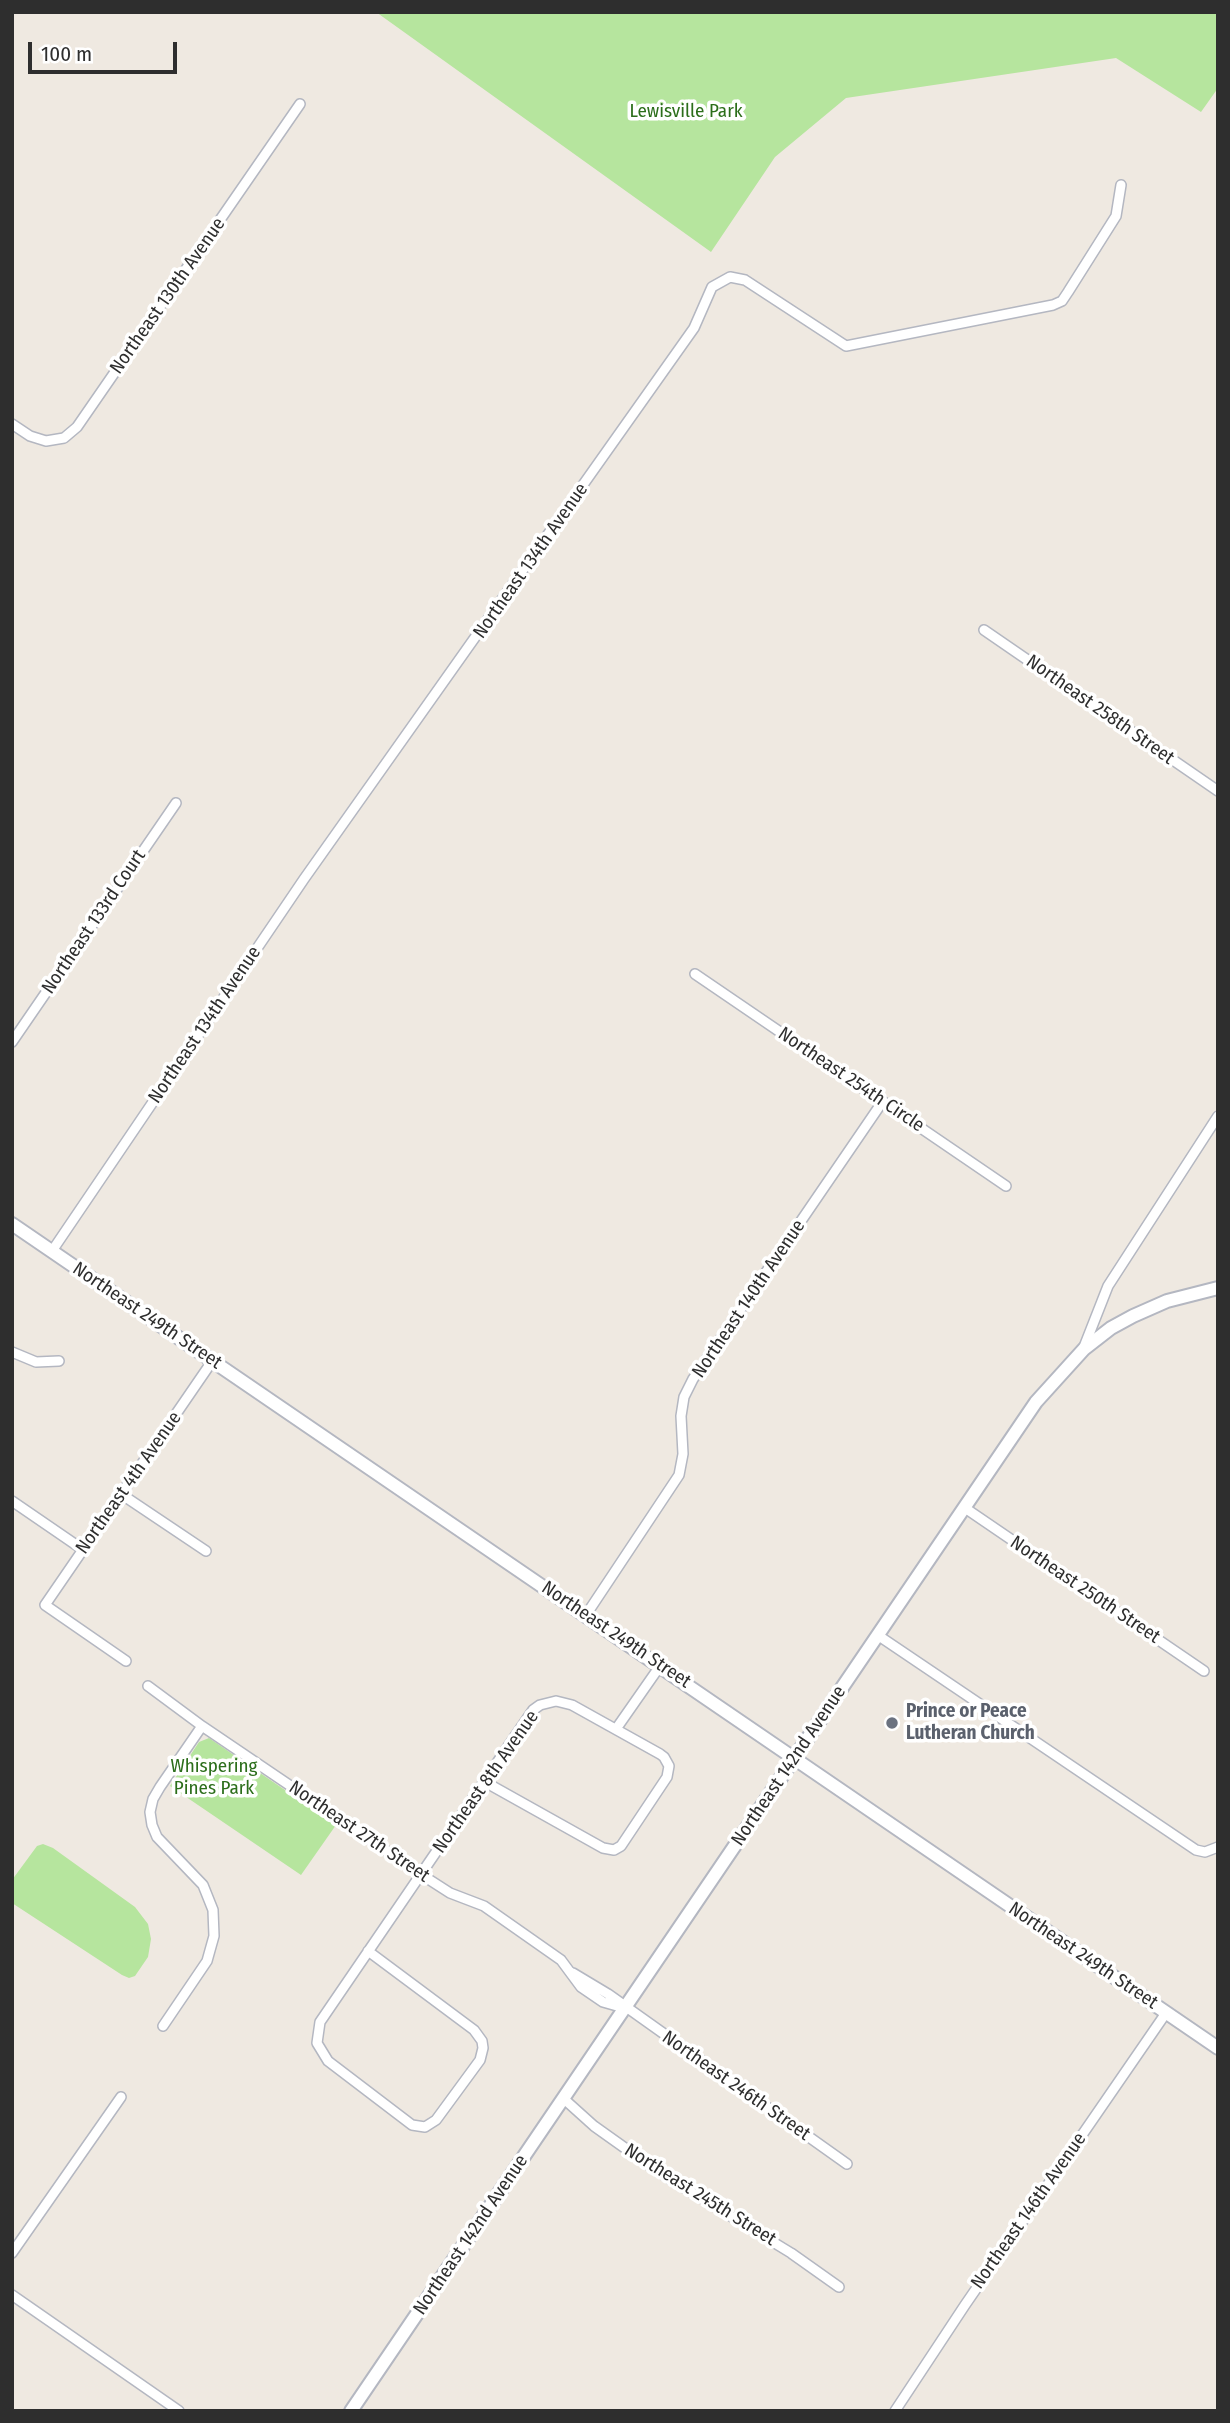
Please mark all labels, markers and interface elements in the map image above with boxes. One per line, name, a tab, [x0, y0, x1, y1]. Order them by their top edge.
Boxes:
scale bar	[32, 28, 180, 72]
text: 100 m	[41, 41, 92, 67]
park label: Lewisville Park	[629, 101, 743, 123]
street label: Northeast 130th Avenue	[106, 214, 230, 378]
street label: Northeast 134th Avenue	[469, 479, 593, 643]
street label: Northeast 258th Street	[1022, 650, 1178, 770]
street label: Northeast 133rd Court	[37, 846, 151, 998]
street label: Northeast 134th Avenue	[144, 942, 266, 1108]
street label: Northeast 254th Circle	[774, 1023, 928, 1137]
street label: Northeast 140th Avenue	[688, 1216, 810, 1382]
street label: Northeast 249th Street	[68, 1258, 226, 1374]
street label: Northeast 4th Avenue	[71, 1407, 187, 1559]
street label: Northeast 250th Street	[1006, 1531, 1164, 1649]
street label: Northeast 249th Street	[537, 1577, 695, 1693]
street label: Northeast 142nd Avenue	[727, 1682, 851, 1850]
place label: Prince or Peace Lutheran Church	[906, 1701, 1035, 1745]
street label: Northeast 8th Avenue	[428, 1706, 544, 1858]
marker: Prince or Peace Lutheran Church	[884, 1715, 900, 1731]
park label: Whispering Pines Park	[170, 1756, 258, 1800]
street label: Northeast 27th Street	[284, 1776, 434, 1888]
street label: Northeast 249th Street	[1004, 1898, 1162, 2014]
street label: Northeast 246th Street	[658, 2026, 814, 2146]
street label: Northeast 146th Avenue	[966, 2129, 1092, 2293]
street label: Northeast 245th Street	[620, 2139, 780, 2251]
street label: Northeast 142nd Avenue	[409, 2151, 533, 2319]

